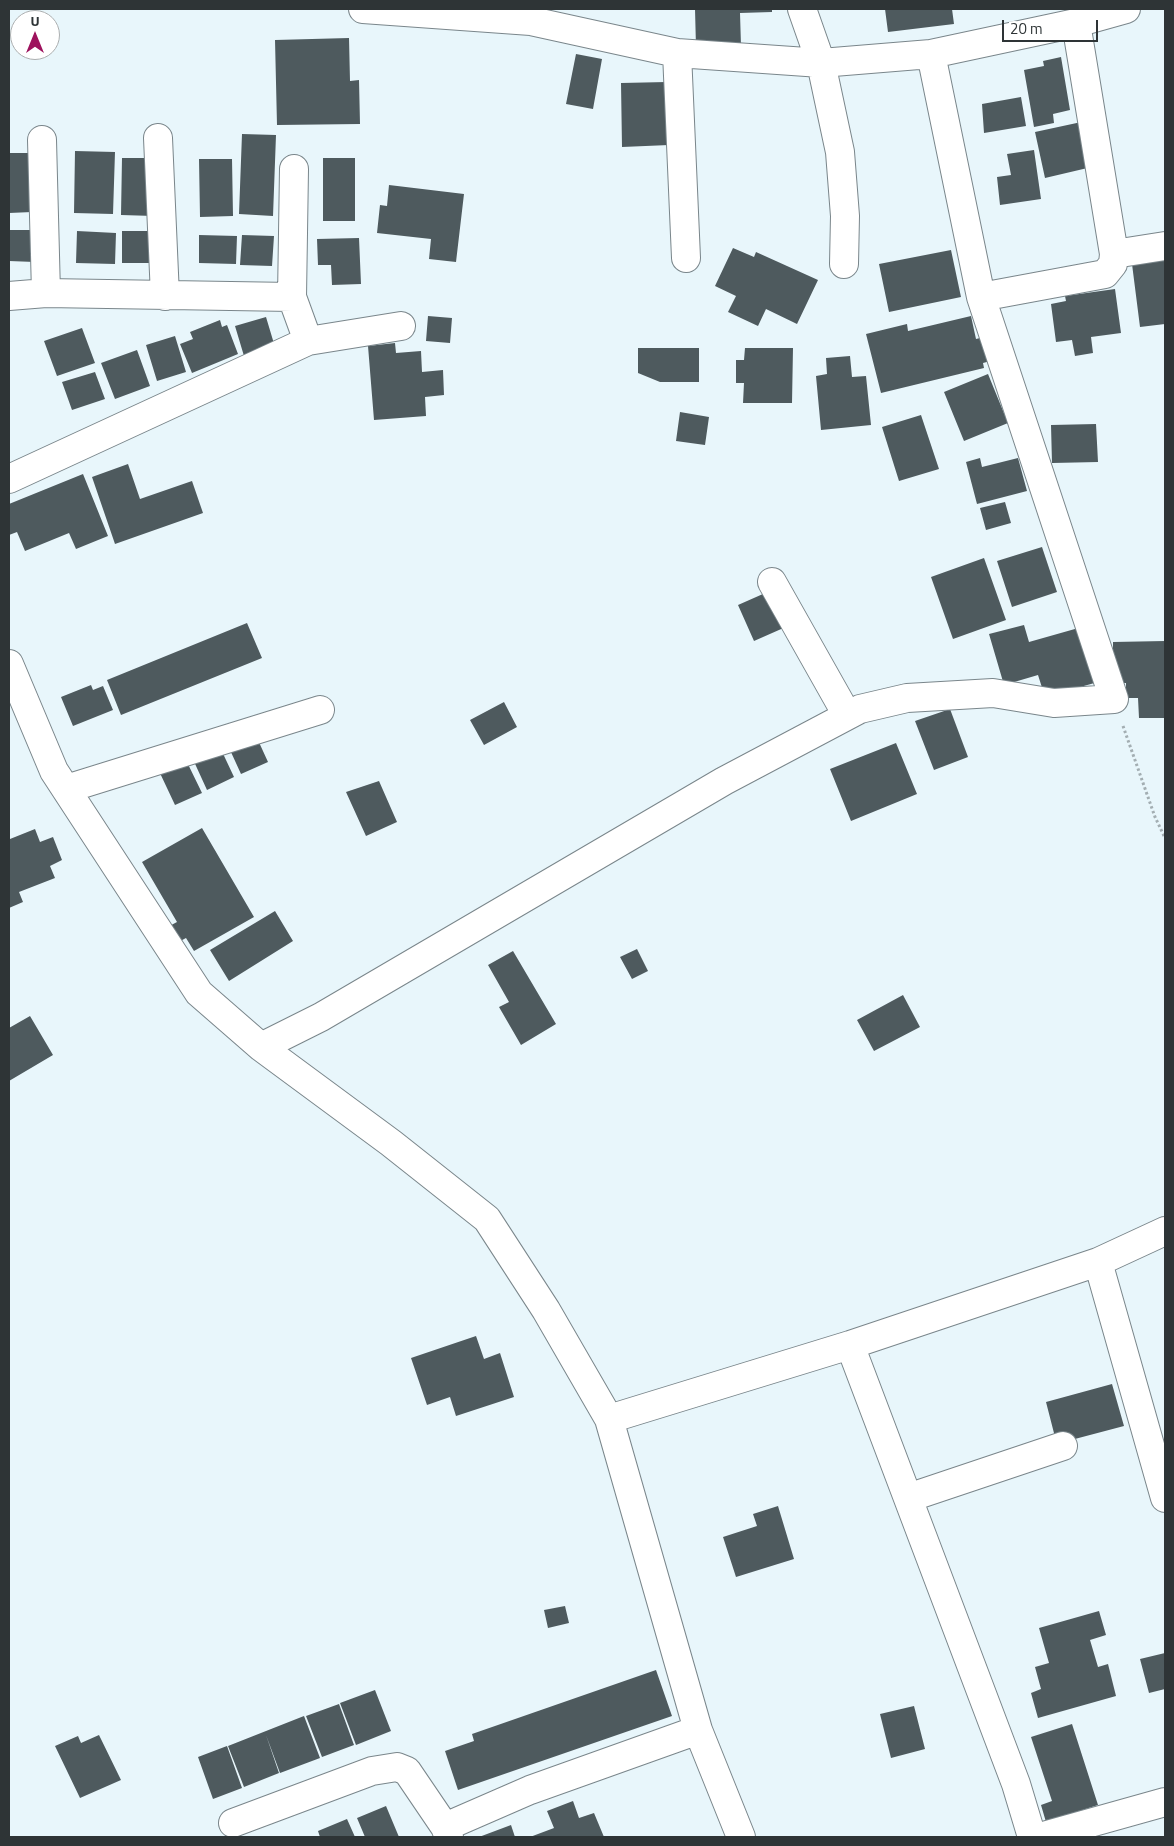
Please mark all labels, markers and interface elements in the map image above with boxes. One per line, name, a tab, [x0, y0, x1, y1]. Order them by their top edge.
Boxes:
north arrow	[10, 10, 60, 60]
text: U	[30, 10, 40, 31]
scale bar	[1004, 10, 1100, 42]
text: 20 m	[1010, 17, 1043, 40]

